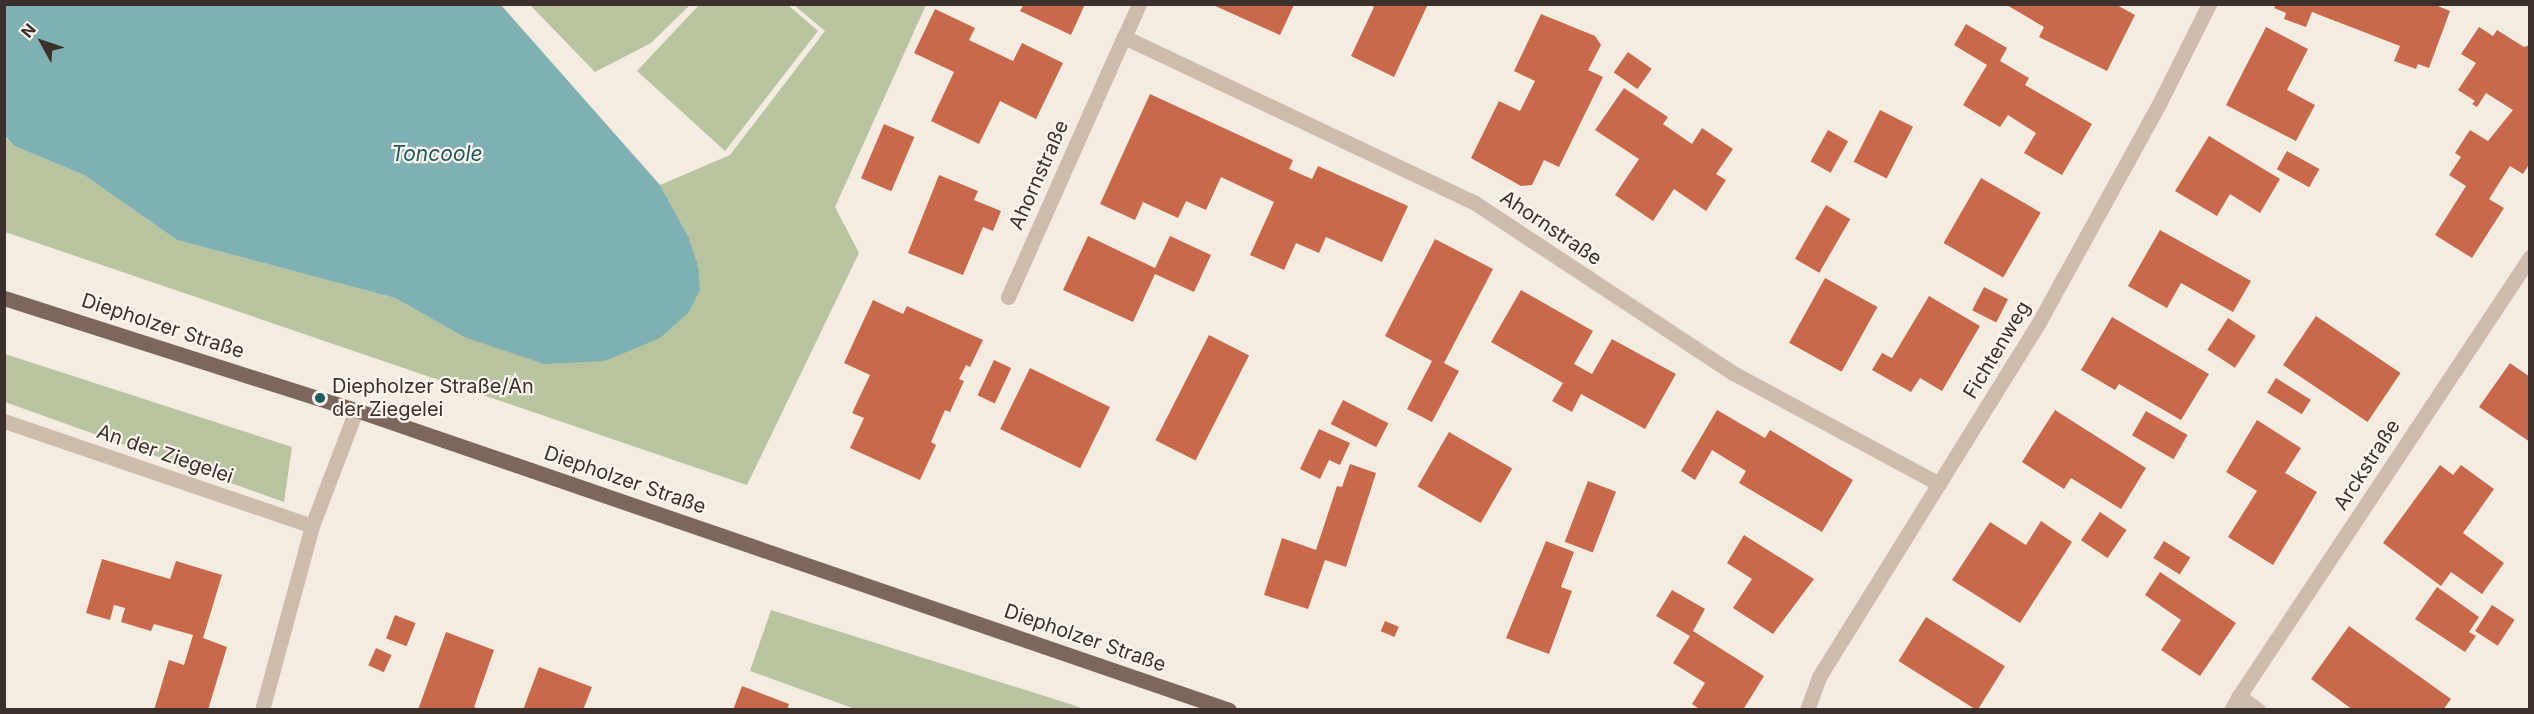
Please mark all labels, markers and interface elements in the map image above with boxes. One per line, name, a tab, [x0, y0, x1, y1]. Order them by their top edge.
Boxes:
north arrow	[12, 12, 72, 72]
text: N	[17, 19, 40, 42]
street label: Ahornstraße	[1004, 117, 1074, 233]
water label: Toncoole	[391, 141, 483, 167]
street label: Ahornstraße	[1496, 185, 1606, 271]
street label: Diepholzer Straße	[79, 288, 247, 364]
street label: Fichtenweg	[1958, 297, 2036, 403]
place label: Diepholzer Straße/An der Ziegelei	[332, 374, 534, 421]
marker: Diepholzer Straße/An der Ziegelei	[313, 391, 327, 405]
street label: Arckstraße	[2329, 415, 2405, 515]
street label: An der Ziegelei	[94, 419, 236, 489]
street label: Diepholzer Straße	[541, 441, 709, 519]
street label: Diepholzer Straße	[1001, 599, 1169, 677]

